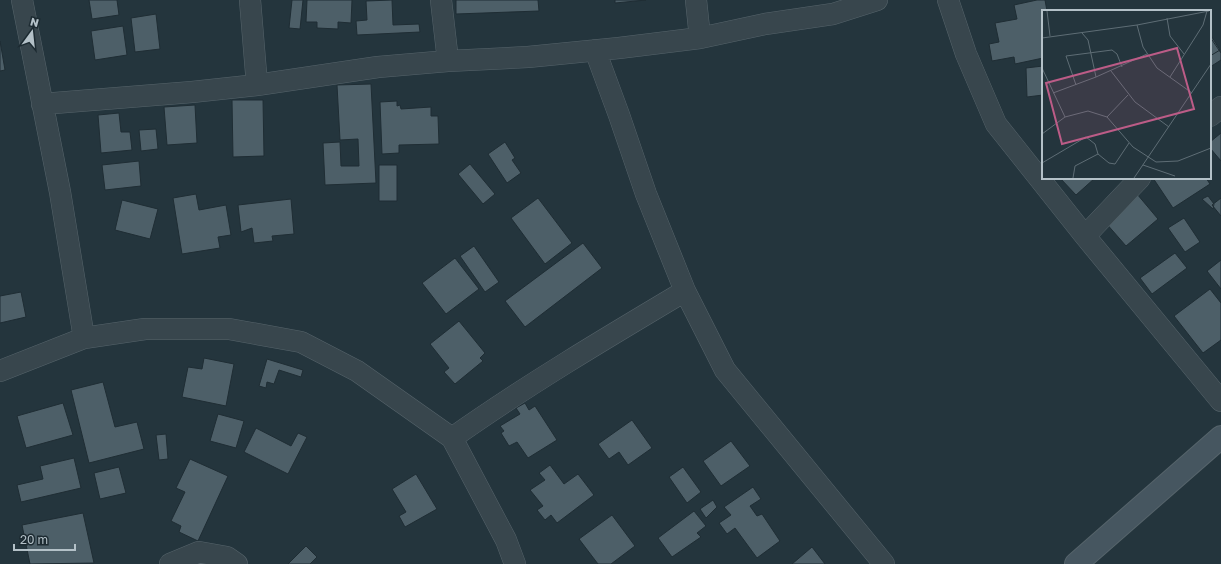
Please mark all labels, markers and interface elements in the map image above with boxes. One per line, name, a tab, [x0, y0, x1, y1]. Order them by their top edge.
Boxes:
inset map	[1042, 10, 1211, 179]
north arrow	[12, 12, 52, 52]
text: N	[29, 14, 40, 29]
scale bar	[14, 526, 75, 552]
text: 20 m	[20, 532, 48, 547]

